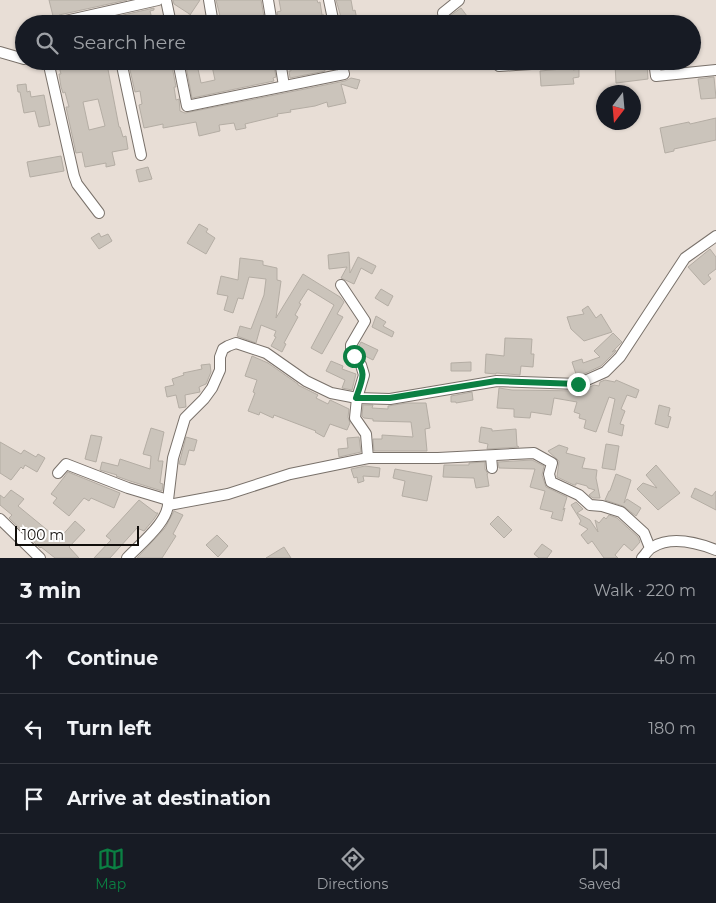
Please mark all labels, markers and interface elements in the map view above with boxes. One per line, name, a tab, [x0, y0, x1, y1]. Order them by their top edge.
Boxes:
search box	[15, 15, 701, 70]
icon: search	[33, 29, 61, 57]
text: Search here	[73, 31, 186, 54]
north arrow	[596, 85, 641, 130]
route start	[343, 345, 366, 368]
route end	[567, 373, 590, 396]
scale bar	[15, 523, 139, 546]
text: 100 m	[22, 526, 64, 544]
text: 3 min	[20, 578, 81, 603]
text: Walk · 220 m	[593, 581, 696, 600]
icon: ahead	[20, 645, 48, 673]
text: Continue	[67, 647, 158, 670]
text: 40 m	[654, 649, 696, 668]
icon: left	[20, 715, 48, 743]
text: Turn left	[67, 717, 152, 740]
text: 180 m	[648, 719, 696, 738]
icon: arrive	[20, 785, 48, 813]
text: Arrive at destination	[67, 787, 271, 810]
tab: Map	[95, 845, 126, 893]
tab: Directions	[317, 845, 388, 893]
tab: Saved	[579, 845, 621, 893]

